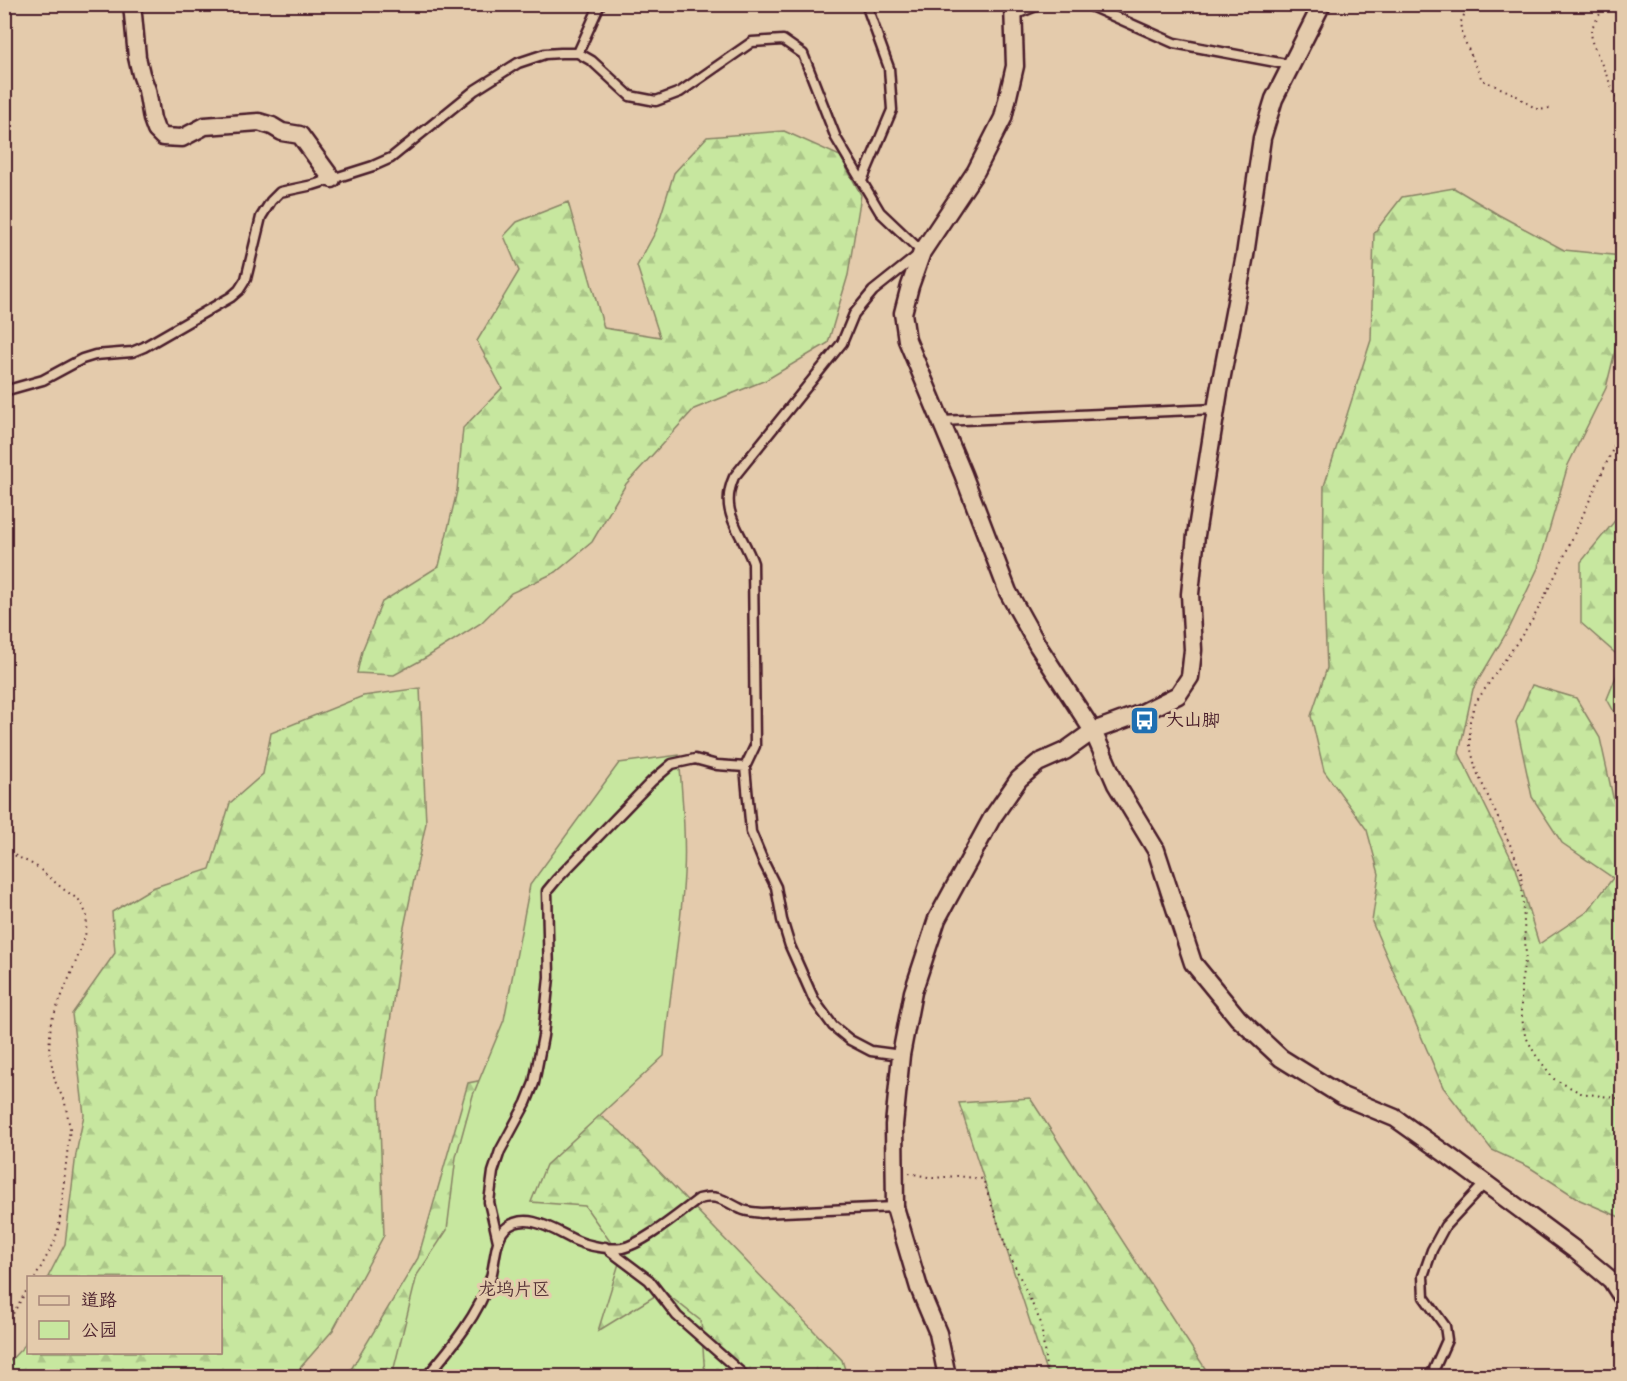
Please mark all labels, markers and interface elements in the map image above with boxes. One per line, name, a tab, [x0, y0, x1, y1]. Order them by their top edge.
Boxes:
bus stop icon: 大山脚	[1129, 704, 1161, 736]
place label: 大山脚	[1166, 709, 1220, 732]
legend	[27, 1276, 222, 1354]
park label: 龙坞片区	[478, 1278, 550, 1301]
text: 道路	[81, 1289, 117, 1312]
text: 公园	[81, 1319, 117, 1342]

